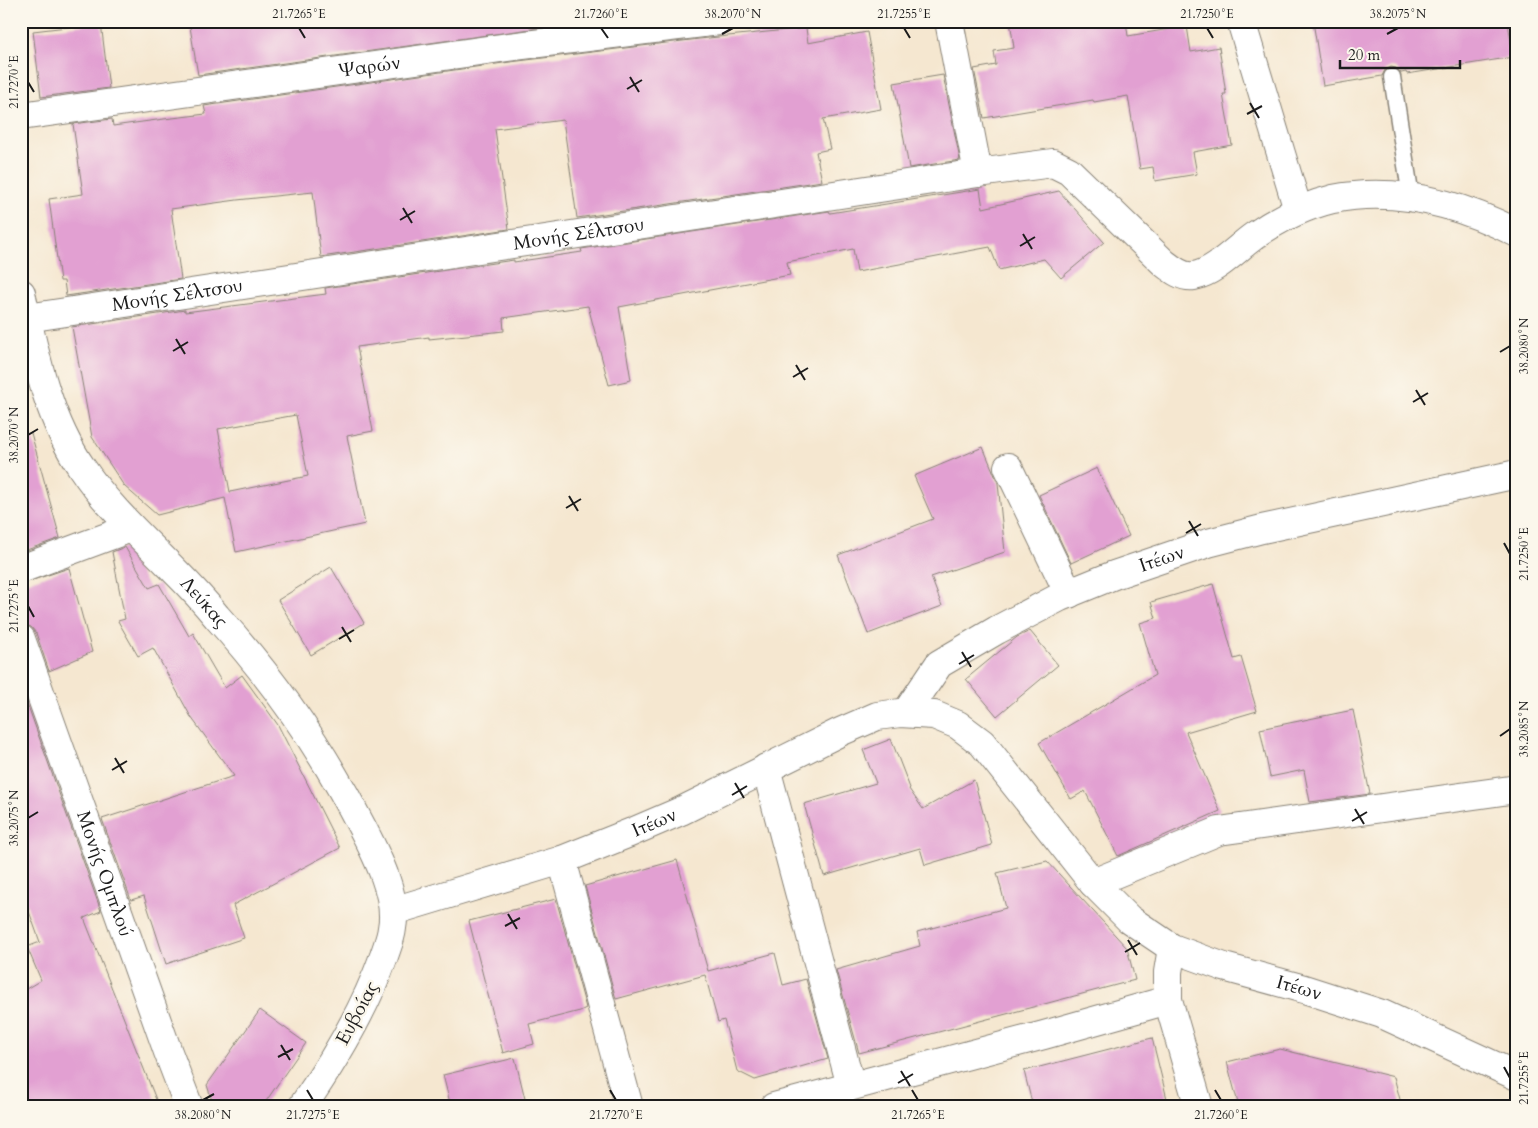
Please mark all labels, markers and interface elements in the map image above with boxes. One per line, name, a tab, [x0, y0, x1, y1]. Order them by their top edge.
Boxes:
text: 21.7265°E	[272, 6, 326, 22]
text: 21.7260°E	[574, 6, 628, 22]
text: 38.2070°N	[705, 6, 762, 22]
text: 21.7255°E	[877, 6, 931, 22]
text: 21.7250°E	[1180, 6, 1234, 22]
text: 38.2075°N	[1370, 6, 1427, 22]
scale bar	[1340, 38, 1460, 70]
text: 20 m	[1348, 45, 1380, 65]
street label: Ψαρών	[337, 49, 402, 84]
text: 21.7270°E	[6, 55, 22, 109]
street label: Μονής Σέλτσου	[511, 211, 646, 257]
street label: Μονής Σέλτσου	[110, 272, 245, 318]
text: 38.2080°N	[1516, 317, 1532, 374]
text: 38.2070°N	[6, 406, 22, 463]
text: 21.7250°E	[1516, 527, 1532, 581]
street label: Ιτέων	[1136, 539, 1188, 579]
street label: Λεύκας	[174, 571, 234, 634]
text: 21.7275°E	[6, 579, 22, 633]
text: 38.2085°N	[1516, 700, 1532, 757]
text: 38.2075°N	[6, 789, 22, 846]
street label: Ιτέων	[628, 801, 680, 844]
street label: Μονής Ομπλού	[70, 807, 139, 940]
street label: Ιτέων	[1273, 969, 1325, 1007]
street label: Ευβοίας	[329, 977, 385, 1049]
text: 21.7255°E	[1516, 1051, 1532, 1105]
text: 38.2080°N	[175, 1107, 232, 1123]
text: 21.7275°E	[286, 1107, 340, 1123]
text: 21.7270°E	[589, 1107, 643, 1123]
text: 21.7265°E	[891, 1107, 945, 1123]
text: 21.7260°E	[1194, 1107, 1248, 1123]

